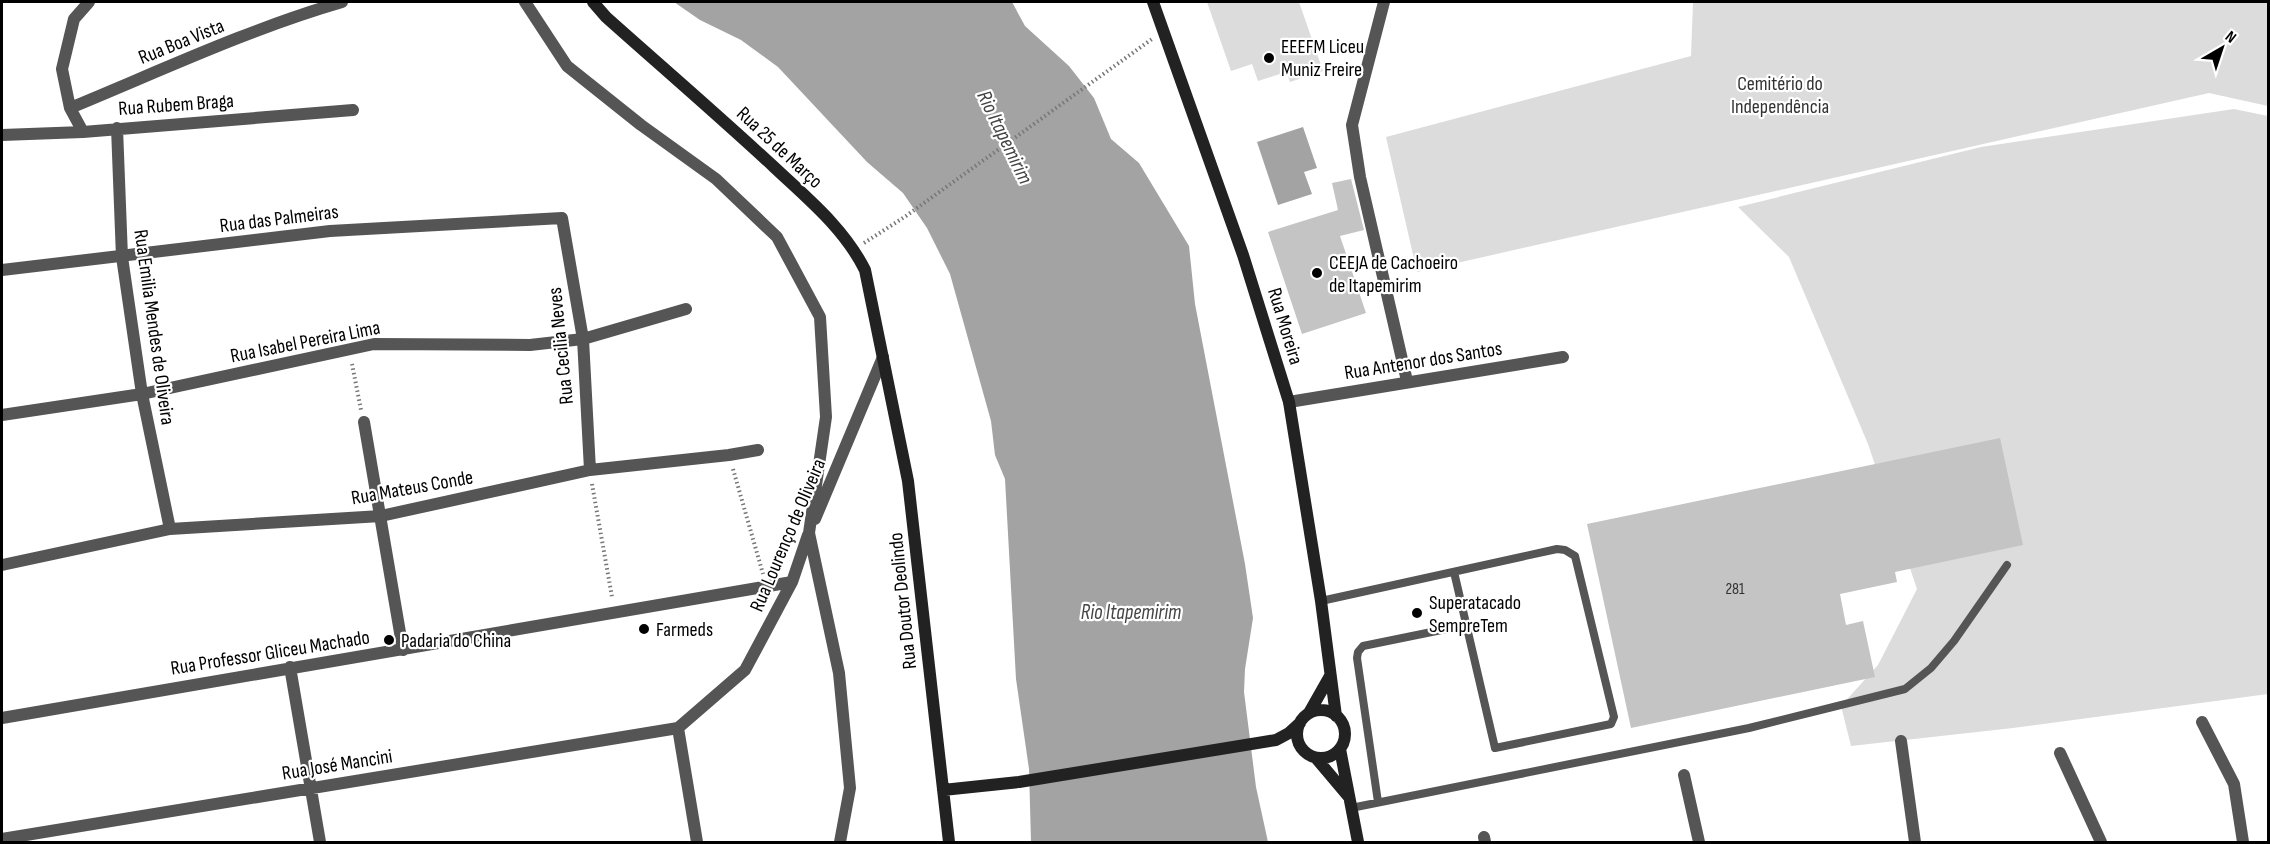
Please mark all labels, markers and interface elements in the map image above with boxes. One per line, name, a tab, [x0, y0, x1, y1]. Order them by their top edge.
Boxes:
street label: Rua Boa Vista	[135, 14, 228, 70]
north arrow	[2192, 18, 2252, 78]
text: N	[2221, 27, 2240, 48]
place label: EEEFM Liceu Muniz Freire	[1281, 35, 1364, 82]
marker: EEEFM Liceu Muniz Freire	[1262, 51, 1276, 65]
park label: Cemitério do Independência	[1731, 72, 1829, 119]
water label: Rio Itapemirim	[971, 87, 1038, 188]
street label: Rua Rubem Braga	[117, 89, 235, 121]
street label: Rua 25 de Março	[731, 102, 827, 194]
street label: Rua das Palmeiras	[218, 200, 340, 238]
street label: Rua Emilia Mendes de Oliveira	[128, 228, 180, 426]
place label: CEEJA de Cachoeiro de Itapemirim	[1329, 251, 1458, 298]
marker: CEEJA de Cachoeiro de Itapemirim	[1310, 266, 1324, 280]
street label: Rua Moreira	[1262, 285, 1308, 368]
street label: Rua Cecilia Neves	[543, 286, 579, 406]
street label: Rua Isabel Pereira Lima	[228, 316, 382, 368]
street label: Rua Antenor dos Santos	[1343, 337, 1504, 385]
street label: Rua Lourenço de Oliveira	[745, 455, 831, 615]
street label: Rua Mateus Conde	[349, 465, 475, 511]
street label: Rua Doutor Deolindo	[884, 531, 922, 670]
house number: 281	[1725, 580, 1745, 599]
place label: Superatacado SempreTem	[1429, 591, 1521, 638]
water label: Rio Itapemirim	[1081, 600, 1181, 625]
marker: Superatacado SempreTem	[1410, 606, 1424, 620]
place label: Farmeds	[656, 618, 713, 642]
marker: Farmeds	[637, 622, 651, 636]
street label: Rua Professor Gliceu Machado	[169, 625, 371, 681]
place label: Padaria do China	[401, 629, 511, 653]
marker: Padaria do China	[382, 633, 396, 647]
street label: Rua José Mancini	[280, 744, 394, 786]

